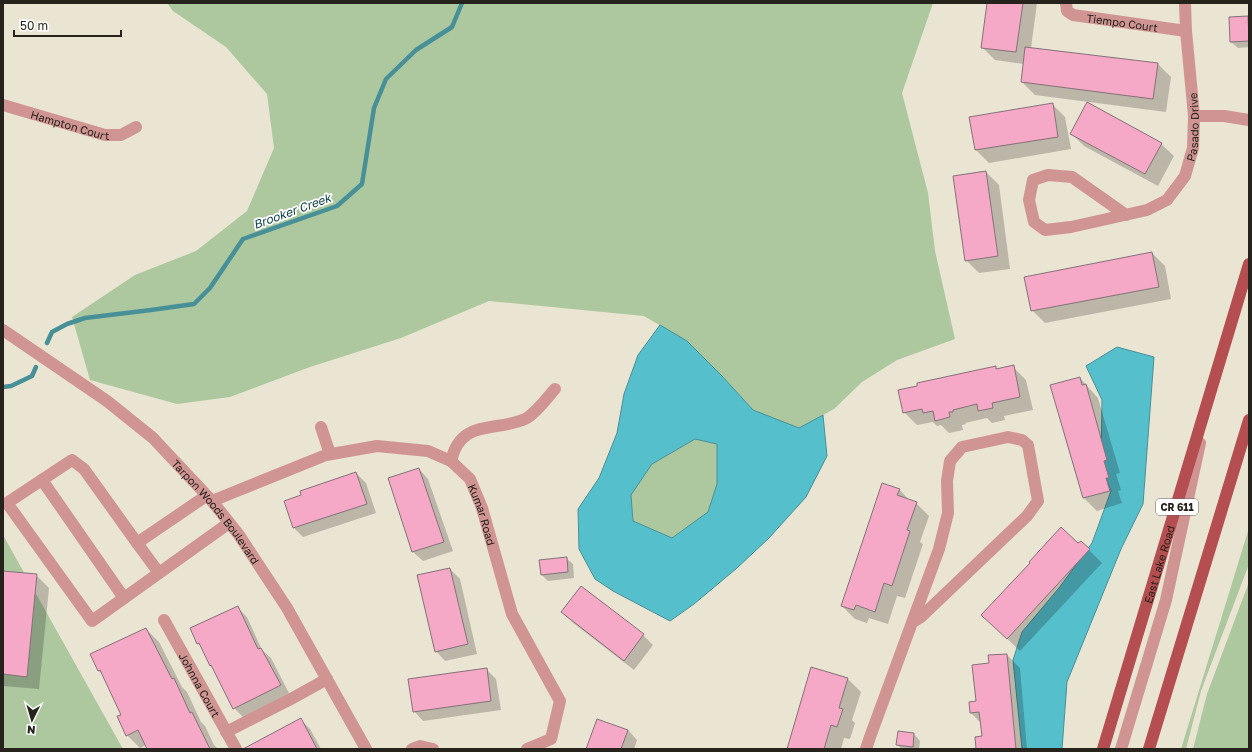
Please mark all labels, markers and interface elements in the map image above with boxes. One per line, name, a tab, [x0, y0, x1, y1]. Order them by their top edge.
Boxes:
street label: Tiempo Court	[1086, 11, 1159, 33]
scale bar	[14, 12, 121, 38]
text: 50 m	[20, 18, 48, 33]
street label: Pasado Drive	[1183, 92, 1201, 163]
street label: Hampton Court	[29, 107, 109, 142]
water label: Brooker Creek	[251, 190, 334, 232]
street label: Tarpon Woods Boulevard	[170, 457, 263, 566]
street label: Kumar Road	[466, 482, 499, 547]
road number: CR 611	[1156, 499, 1198, 515]
street label: East Lake Road	[1141, 524, 1176, 605]
street label: Johnna Court	[177, 650, 223, 719]
north arrow	[12, 700, 52, 740]
text: N	[26, 724, 36, 737]

